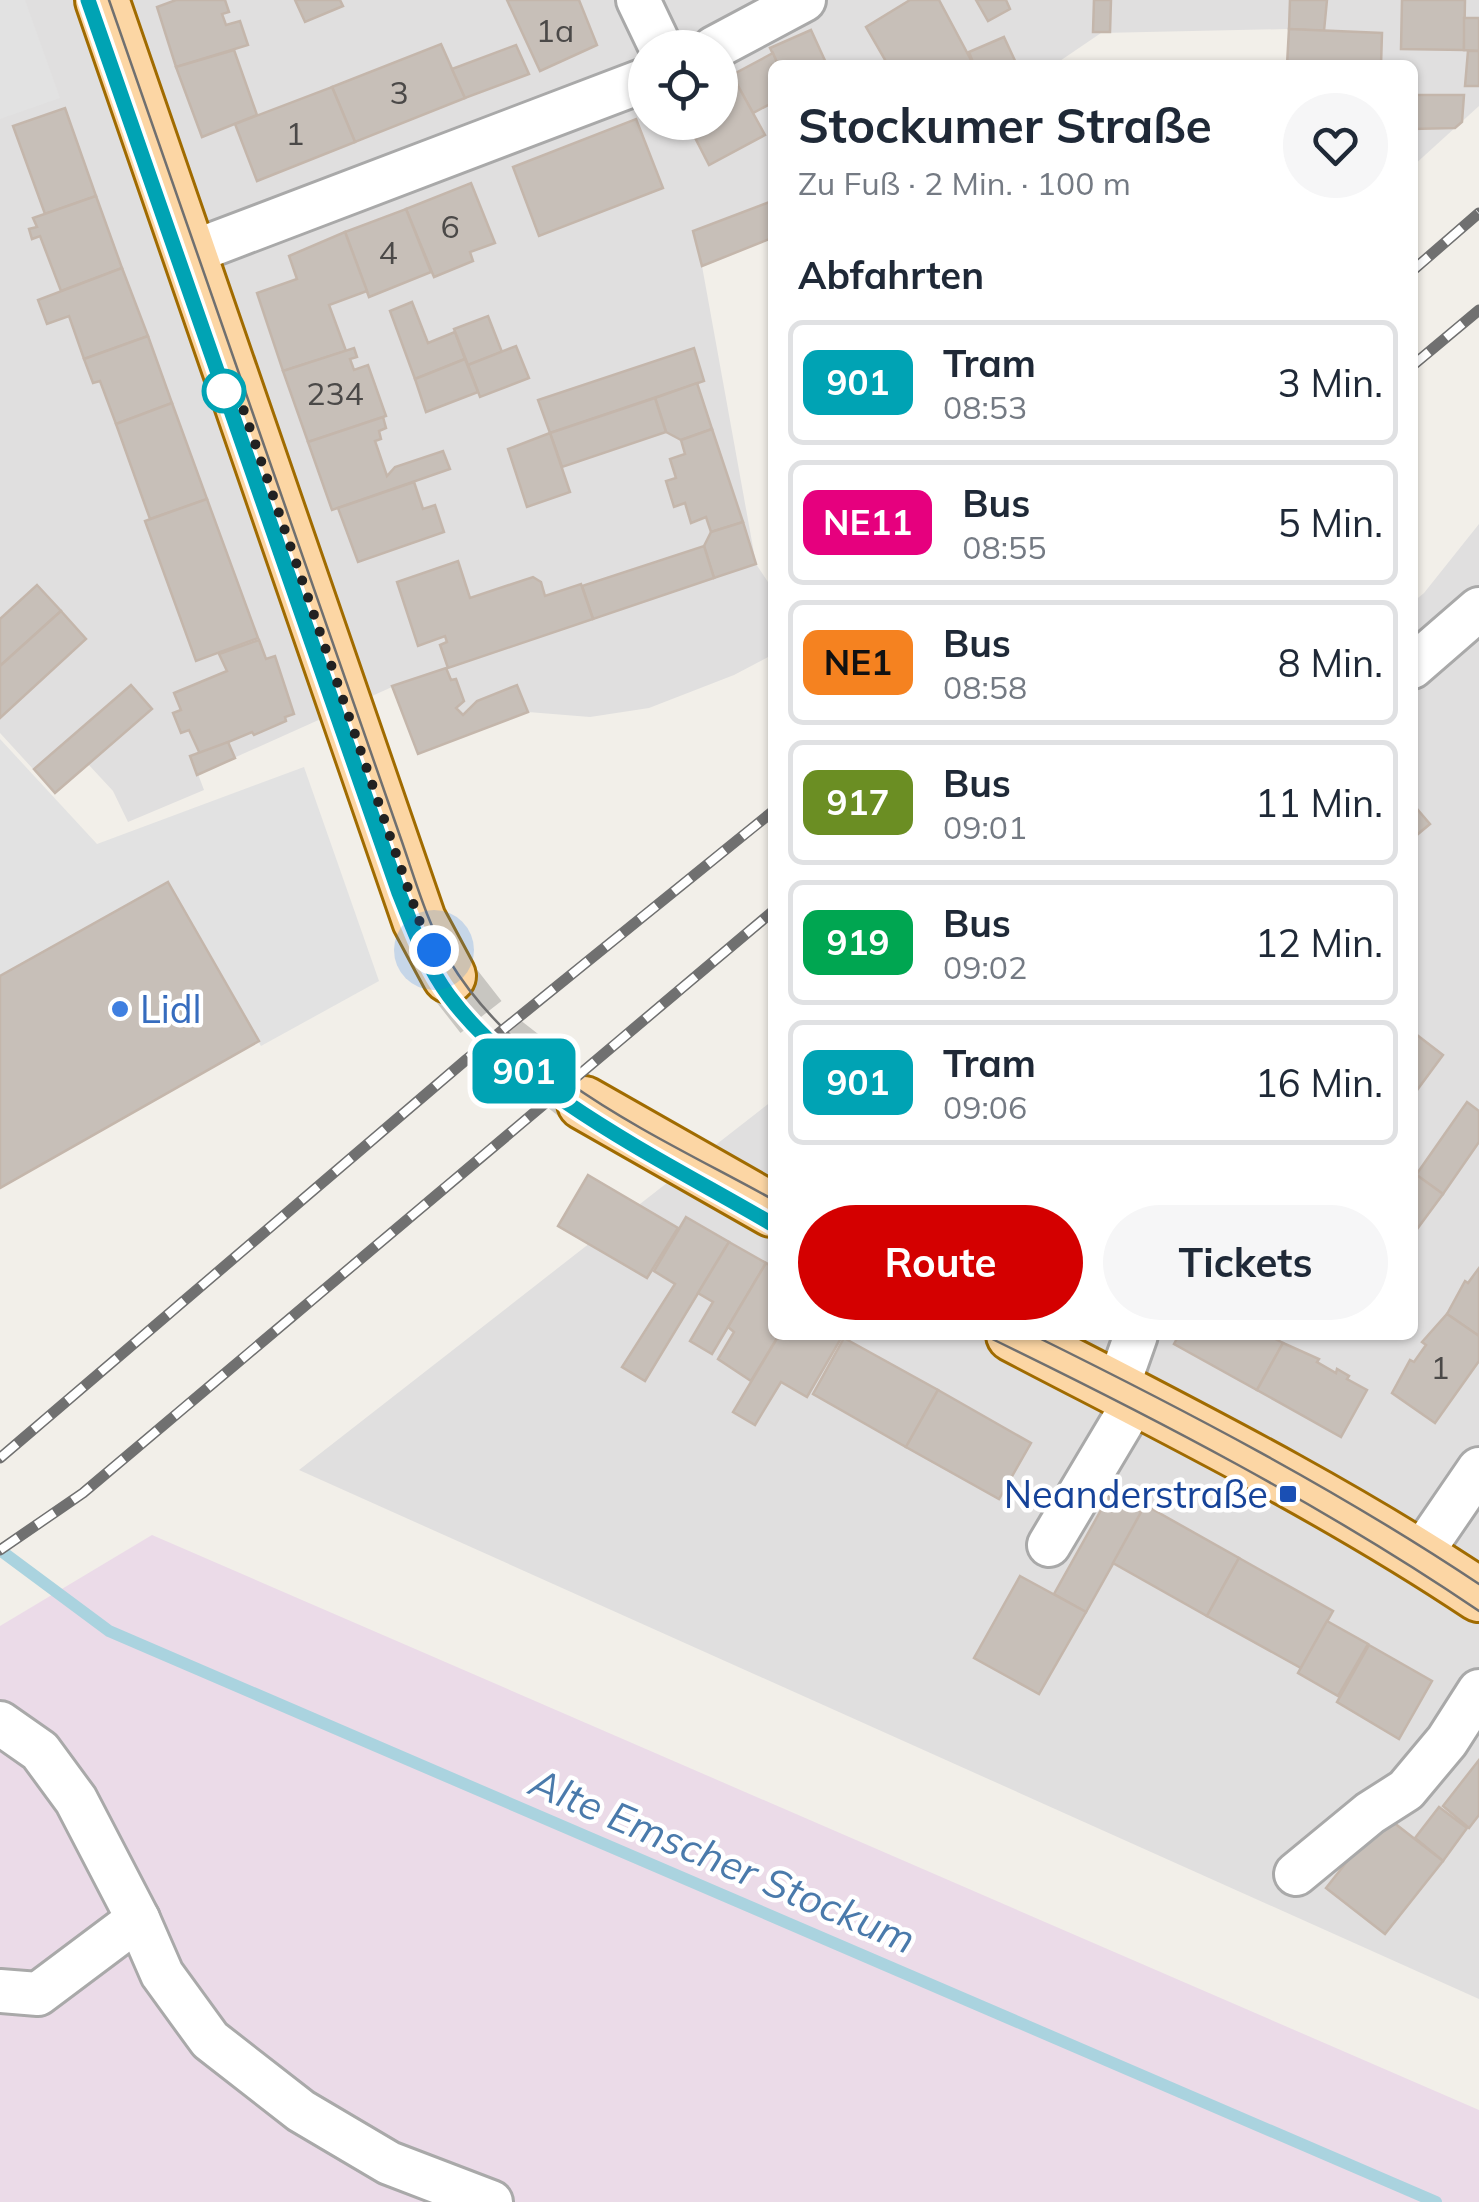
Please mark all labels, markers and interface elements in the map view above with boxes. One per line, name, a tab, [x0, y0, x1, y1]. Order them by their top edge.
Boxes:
house number: 1a	[536, 10, 574, 50]
map controls	[628, 30, 738, 140]
button: locate	[628, 30, 738, 140]
house number: 3	[389, 72, 409, 112]
button: heart	[1283, 93, 1388, 198]
text: Stockumer Straße	[798, 95, 1212, 155]
house number: 1	[285, 113, 305, 153]
text: Zu Fuß · 2 Min. · 100 m	[798, 163, 1131, 203]
house number: 6	[440, 206, 460, 246]
house number: 4	[378, 232, 398, 272]
text: Abfahrten	[798, 251, 984, 299]
text: Tram	[943, 339, 1036, 387]
text: 3 Min.	[1278, 359, 1383, 407]
text: 901	[826, 360, 890, 404]
unlabelled marker	[203, 370, 245, 412]
house number: 234	[306, 373, 364, 413]
text: 08:53	[943, 387, 1027, 427]
text: Bus	[962, 479, 1030, 527]
text: 5 Min.	[1278, 499, 1383, 547]
text: NE11	[823, 500, 912, 544]
text: 08:55	[962, 527, 1046, 567]
text: Bus	[943, 619, 1011, 667]
text: 8 Min.	[1278, 639, 1383, 687]
text: NE1	[824, 640, 892, 684]
text: 08:58	[943, 667, 1027, 707]
text: Bus	[943, 759, 1011, 807]
text: 11 Min.	[1255, 779, 1383, 827]
text: 917	[826, 780, 890, 824]
text: 09:01	[943, 807, 1027, 847]
text: Bus	[943, 899, 1011, 947]
text: 12 Min.	[1255, 919, 1383, 967]
text: 919	[826, 920, 890, 964]
your location	[409, 925, 459, 975]
text: 09:02	[943, 947, 1027, 987]
place label: Lidl	[140, 985, 202, 1033]
marker: Lidl	[109, 998, 131, 1020]
line badge: 901	[466, 1038, 582, 1104]
text: Tram	[943, 1039, 1036, 1087]
text: 901	[492, 1049, 556, 1093]
text: 16 Min.	[1255, 1059, 1383, 1107]
text: 901	[826, 1060, 890, 1104]
text: 09:06	[943, 1087, 1027, 1127]
button: Route	[798, 1205, 1083, 1320]
button: Tickets	[1103, 1205, 1388, 1320]
house number: 1	[1430, 1347, 1450, 1387]
place label: Neanderstraße	[1004, 1470, 1268, 1518]
marker: Neanderstraße	[1277, 1483, 1299, 1505]
water label: Alte Emscher Stockum	[522, 1756, 923, 1964]

